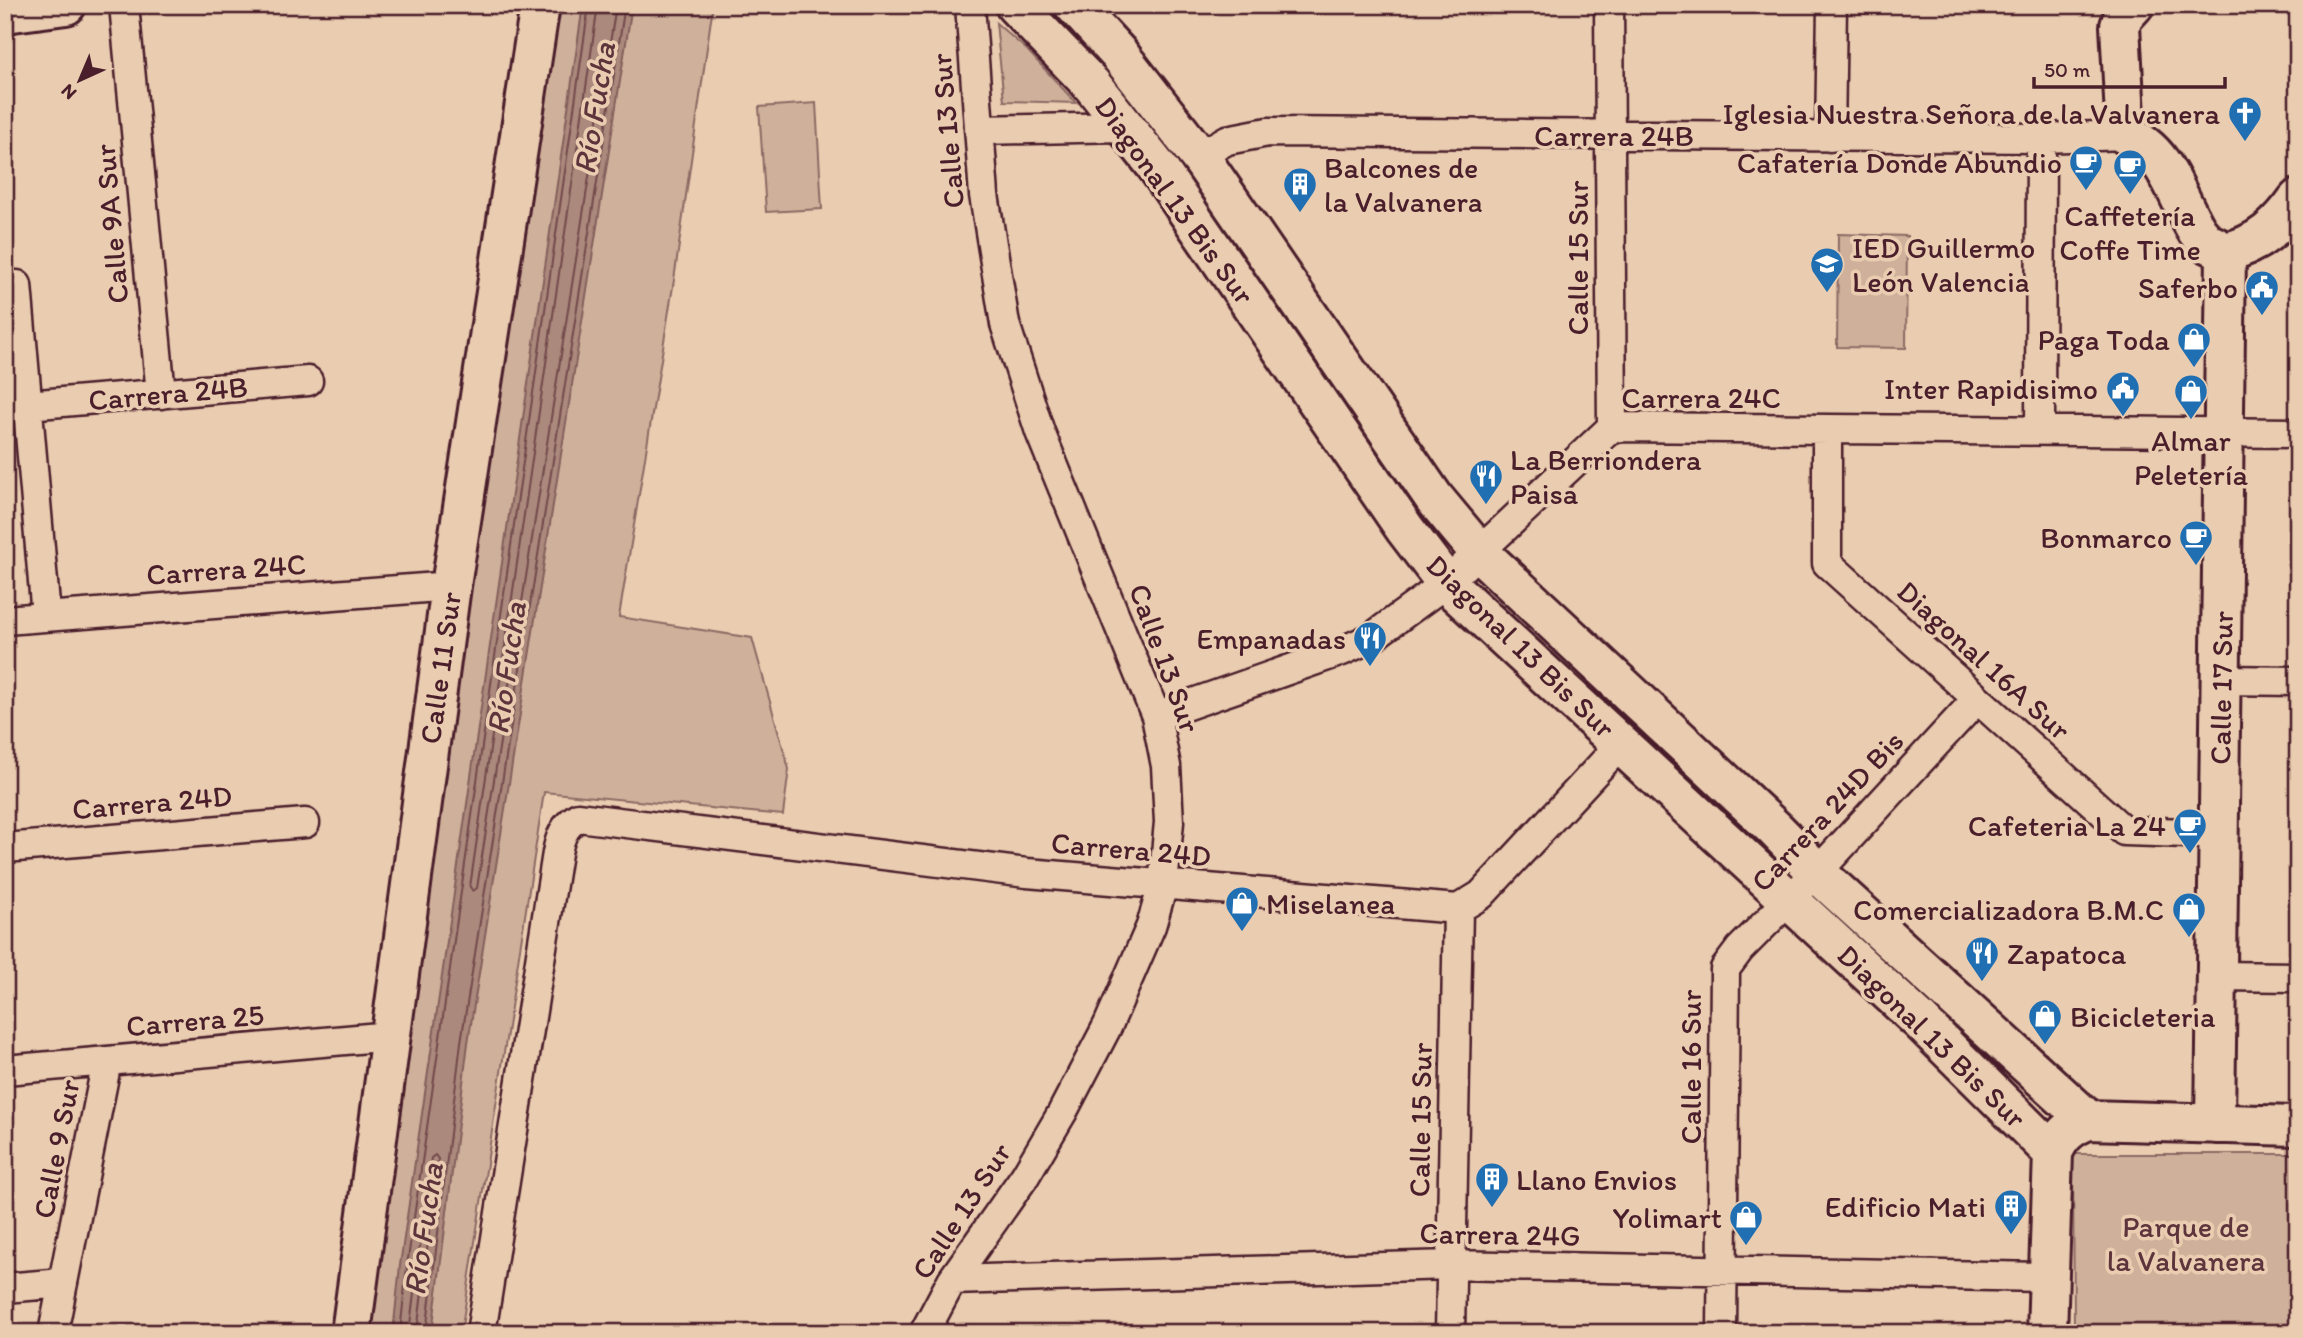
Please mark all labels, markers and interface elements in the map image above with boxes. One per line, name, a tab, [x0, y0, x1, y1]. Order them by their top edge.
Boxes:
water label: Río Fucha	[565, 39, 623, 177]
north arrow	[46, 46, 116, 116]
scale bar	[2034, 46, 2224, 90]
street label: Calle 13 Sur	[922, 52, 972, 210]
text: 50 m	[2044, 57, 2091, 82]
text: N	[56, 79, 81, 105]
street label: Diagonal 13 Bis Sur	[1087, 89, 1263, 312]
church icon: Iglesia Nuestra Señora de la Valvanera	[2226, 94, 2264, 143]
place label: Iglesia Nuestra Señora de la Valvanera	[1723, 95, 2220, 132]
street label: Carrera 24B	[1534, 117, 1694, 154]
street label: Calle 9A Sur	[86, 143, 136, 305]
cafe icon: Cafatería Donde Abundio	[2067, 143, 2105, 192]
place label: Cafatería Donde Abundio	[1737, 144, 2062, 181]
cafe icon: Caffetería Coffe Time	[2111, 147, 2149, 196]
place label: Balcones de la Valvanera	[1324, 149, 1483, 220]
building icon: Balcones de la Valvanera	[1281, 165, 1319, 214]
street label: Calle 15 Sur	[1559, 181, 1596, 335]
place label: Caffetería Coffe Time	[2059, 197, 2201, 268]
place label: IED Guillermo León Valencia	[1852, 229, 2035, 300]
school or university icon: IED Guillermo León Valencia	[1808, 245, 1846, 294]
public building icon: Saferbo	[2243, 268, 2281, 317]
place label: Saferbo	[2138, 269, 2238, 306]
shop icon: Paga Toda	[2175, 320, 2213, 369]
place label: Paga Toda	[2038, 321, 2170, 358]
street label: Carrera 24B	[87, 368, 249, 418]
public building icon: Inter Rapidisimo	[2104, 369, 2142, 418]
place label: Inter Rapidisimo	[1884, 370, 2098, 407]
shop icon: Almar Peletería	[2172, 372, 2210, 421]
street label: Carrera 24C	[1621, 379, 1781, 416]
place label: Almar Peletería	[2134, 422, 2248, 493]
place label: La Berriondera Paisa	[1510, 441, 1702, 512]
restaurant icon: La Berriondera Paisa	[1467, 457, 1505, 506]
cafe icon: Bonmarco	[2177, 518, 2215, 567]
place label: Bonmarco	[2040, 519, 2172, 556]
street label: Carrera 24C	[145, 545, 307, 593]
street label: Diagonal 13 Bis Sur	[1419, 546, 1624, 746]
street label: Diagonal 16A Sur	[1890, 572, 2079, 748]
street label: Calle 13 Sur	[1121, 579, 1209, 737]
street label: Calle 11 Sur	[411, 590, 469, 746]
water label: Río Fucha	[478, 599, 534, 737]
street label: Calle 17 Sur	[2201, 611, 2241, 765]
restaurant icon: Empanadas	[1351, 619, 1389, 668]
place label: Empanadas	[1197, 620, 1346, 657]
street label: Carrera 24D Bis	[1743, 723, 1911, 899]
street label: Carrera 24D	[71, 777, 233, 827]
cafe icon: Cafeteria La 24	[2171, 806, 2209, 855]
place label: Cafeteria La 24	[1968, 807, 2166, 844]
street label: Carrera 24D	[1050, 824, 1212, 874]
shop icon: Miselanea	[1223, 884, 1261, 933]
place label: Miselanea	[1266, 885, 1395, 922]
shop icon: Comercializadora B.M.C	[2170, 890, 2208, 939]
place label: Comercializadora B.M.C	[1853, 891, 2164, 928]
restaurant icon: Zapatoca	[1963, 934, 2001, 983]
place label: Zapatoca	[2007, 935, 2127, 972]
street label: Diagonal 13 Bis Sur	[1830, 936, 2035, 1136]
street label: Calle 16 Sur	[1672, 989, 1709, 1144]
street label: Carrera 25	[125, 996, 265, 1044]
shop icon: Bicicleteria	[2026, 997, 2064, 1046]
place label: Bicicleteria	[2070, 998, 2216, 1035]
street label: Calle 15 Sur	[1400, 1042, 1440, 1198]
street label: Calle 9 Sur	[24, 1076, 88, 1222]
street label: Calle 13 Sur	[903, 1136, 1019, 1286]
water label: Río Fucha	[395, 1160, 451, 1298]
building icon: Llano Envios	[1473, 1160, 1511, 1209]
place label: Llano Envios	[1516, 1161, 1677, 1198]
building icon: Edificio Mati	[1992, 1187, 2030, 1236]
place label: Edificio Mati	[1825, 1188, 1986, 1225]
shop icon: Yolimart	[1727, 1198, 1765, 1247]
place label: Yolimart	[1612, 1199, 1722, 1236]
park label: Parque de la Valvanera	[2107, 1208, 2266, 1279]
street label: Carrera 24G	[1419, 1214, 1581, 1254]

